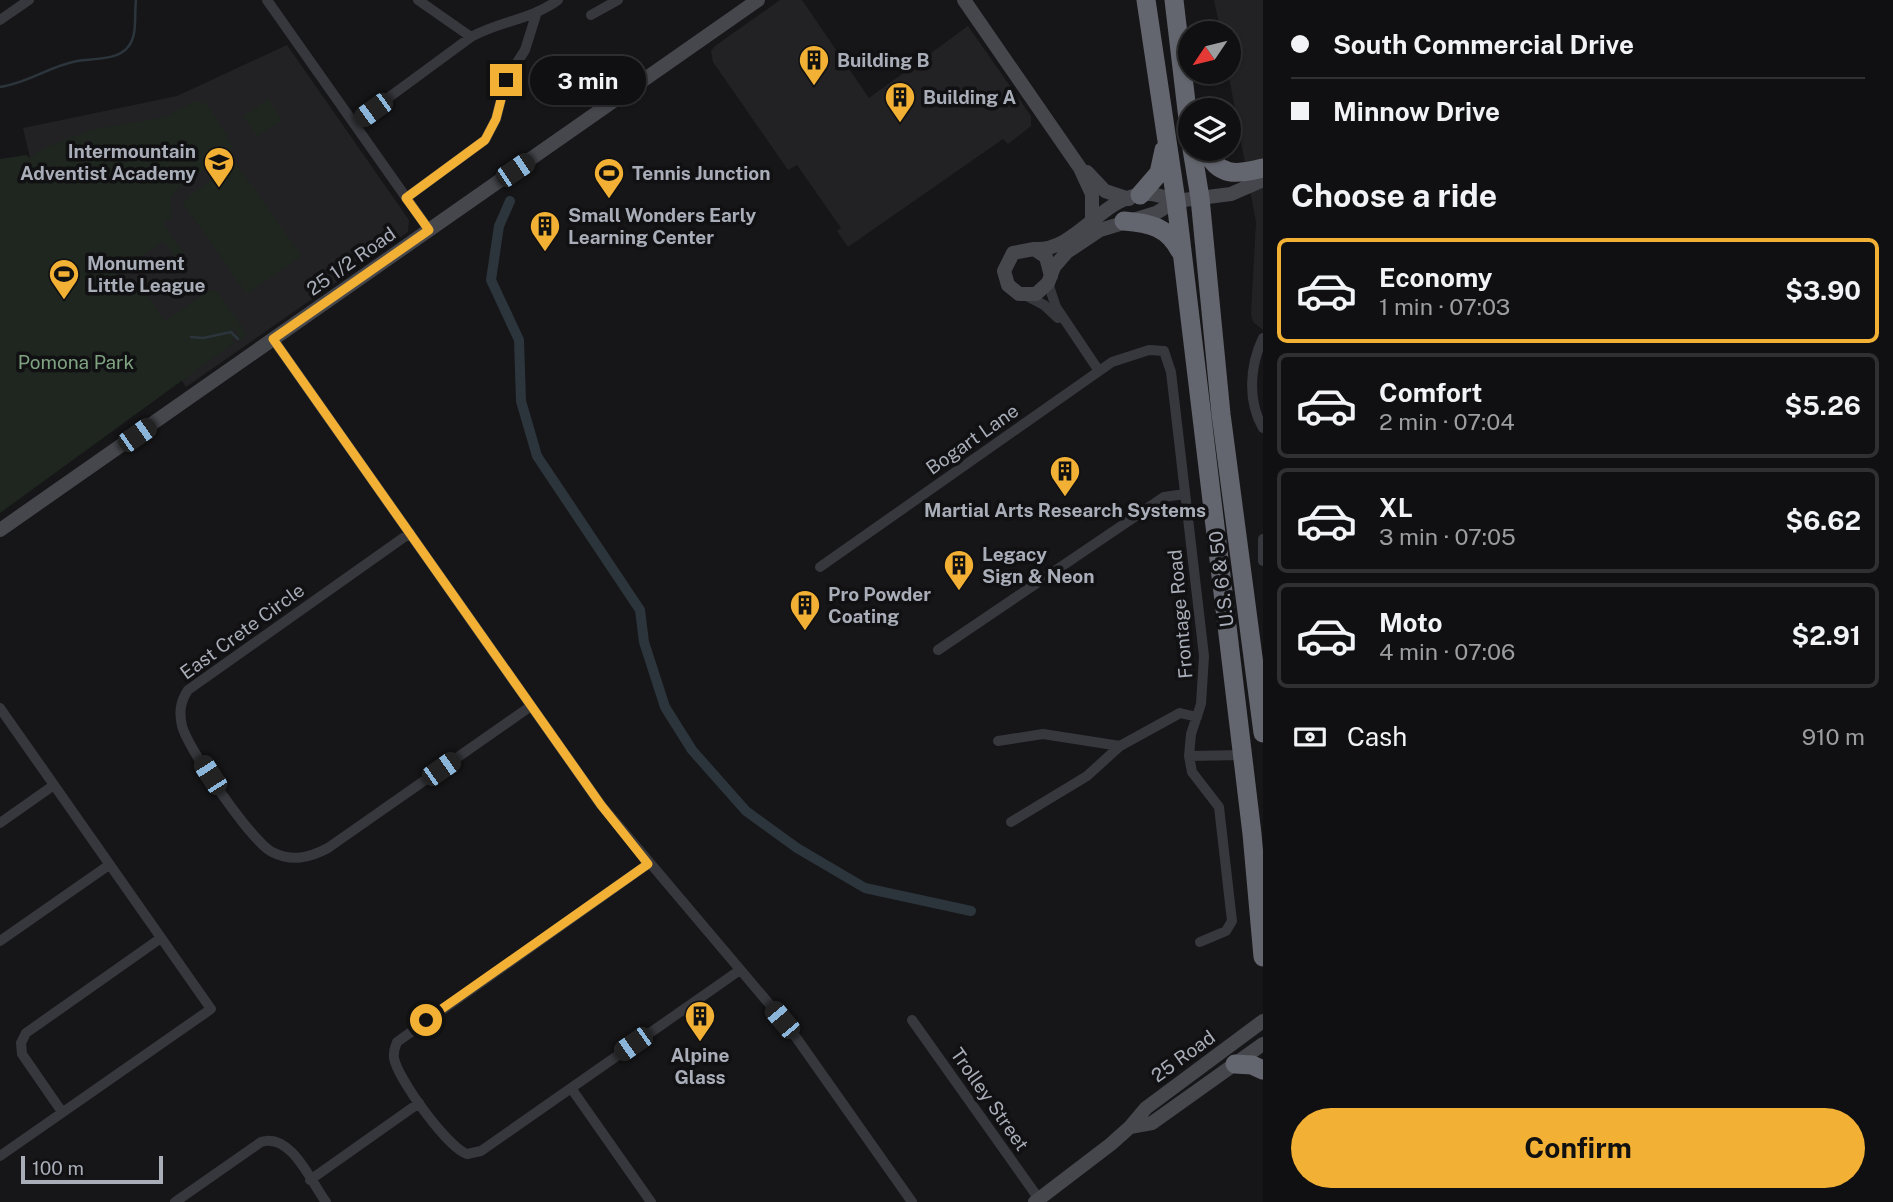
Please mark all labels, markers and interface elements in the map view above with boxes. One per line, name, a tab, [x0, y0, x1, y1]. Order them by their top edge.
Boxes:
north arrow	[1178, 21, 1241, 84]
map controls	[1178, 21, 1241, 161]
text: South Commercial Drive	[1333, 29, 1634, 60]
building icon: Building B	[797, 43, 831, 87]
place label: Building B	[837, 49, 929, 71]
callout: 3 min	[530, 56, 646, 104]
route end	[490, 64, 522, 96]
text: 3 min	[558, 67, 618, 94]
building icon: Building A	[883, 80, 917, 124]
place label: Building A	[923, 86, 1016, 108]
car	[350, 89, 397, 131]
text: Minnow Drive	[1333, 96, 1500, 127]
button: layers	[1178, 98, 1241, 161]
place label: Intermountain Adventist Academy	[20, 140, 196, 184]
school or university icon: Intermountain Adventist Academy	[202, 145, 236, 189]
car	[492, 150, 539, 190]
sports icon: Tennis Junction	[592, 156, 626, 200]
place label: Tennis Junction	[632, 162, 771, 184]
text: Choose a ride	[1291, 177, 1497, 214]
place label: Small Wonders Early Learning Center	[568, 204, 756, 248]
building icon: Small Wonders Early Learning Center	[528, 209, 562, 253]
street label: 25 1/2 Road	[302, 222, 400, 300]
place label: Monument Little League	[87, 252, 206, 296]
sports icon: Monument Little League	[47, 257, 81, 301]
icon: car	[1295, 259, 1358, 322]
text: Economy	[1379, 262, 1492, 293]
text: $3.90	[1785, 275, 1861, 306]
text: 1 min · 07:03	[1379, 293, 1510, 320]
park label: Pomona Park	[18, 351, 135, 373]
icon: car	[1295, 374, 1358, 437]
text: Comfort	[1379, 377, 1482, 408]
text: $5.26	[1785, 390, 1861, 421]
street label: Bogart Lane	[922, 399, 1022, 479]
text: 2 min · 07:04	[1379, 408, 1515, 435]
car	[114, 414, 161, 456]
building icon: Martial Arts Research Systems	[1048, 454, 1082, 498]
icon: car	[1295, 489, 1358, 552]
text: XL	[1379, 492, 1413, 523]
place label: Martial Arts Research Systems	[924, 499, 1206, 521]
text: $6.62	[1785, 505, 1861, 536]
text: 3 min · 07:05	[1379, 523, 1516, 550]
street label: U.S. 6 & 50	[1204, 530, 1238, 628]
place label: Legacy Sign & Neon	[982, 543, 1095, 587]
building icon: Legacy Sign & Neon	[942, 548, 976, 592]
street label: Frontage Road	[1163, 549, 1197, 679]
street label: East Crete Circle	[176, 579, 308, 683]
place label: Pro Powder Coating	[828, 583, 931, 627]
building icon: Pro Powder Coating	[788, 588, 822, 632]
icon: car	[1295, 604, 1358, 667]
text: Moto	[1379, 607, 1442, 638]
text: $2.91	[1792, 620, 1861, 651]
text: 4 min · 07:06	[1379, 638, 1515, 665]
icon: cash	[1291, 718, 1329, 756]
text: Cash	[1347, 721, 1407, 752]
text: 910 m	[1802, 723, 1865, 750]
car	[418, 748, 465, 790]
car	[190, 752, 231, 798]
car	[761, 997, 804, 1043]
building icon: Alpine Glass	[683, 999, 717, 1043]
route start	[410, 1004, 442, 1036]
car	[610, 1023, 657, 1065]
street label: 25 Road	[1147, 1026, 1219, 1086]
street label: Trolley Street	[946, 1043, 1034, 1155]
place label: Alpine Glass	[671, 1044, 729, 1088]
button: Confirm	[1291, 1108, 1865, 1188]
scale bar	[21, 1153, 163, 1185]
text: 100 m	[32, 1157, 84, 1179]

